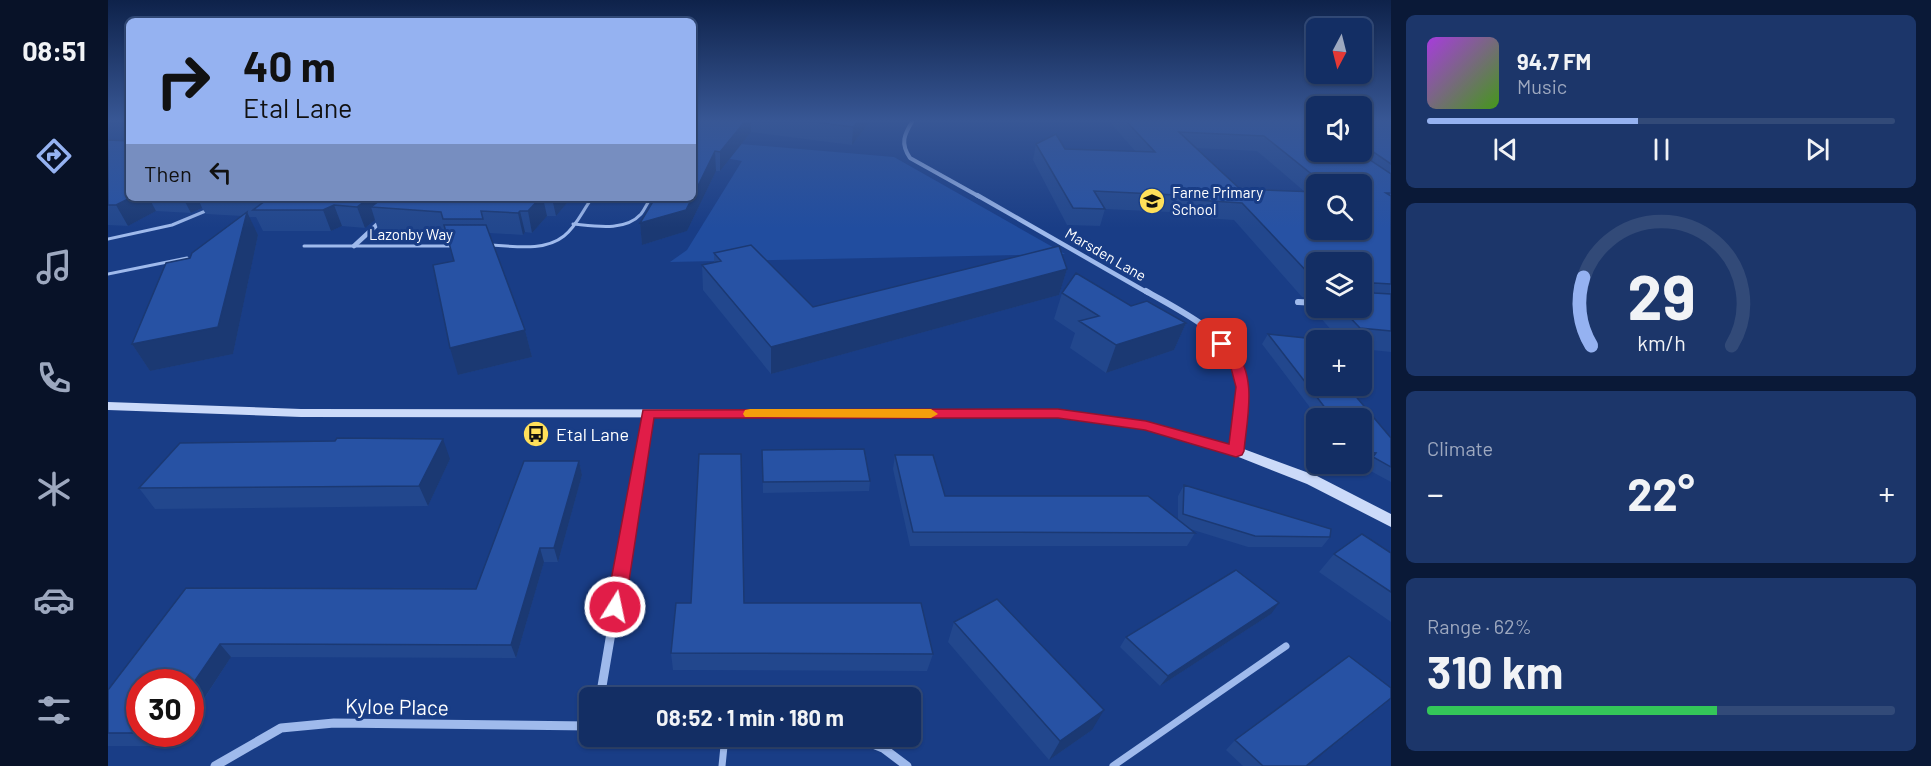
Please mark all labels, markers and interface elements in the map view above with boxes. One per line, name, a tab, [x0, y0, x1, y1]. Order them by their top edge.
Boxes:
north arrow	[1306, 18, 1372, 84]
map controls	[1306, 18, 1372, 474]
text: 08:51	[22, 34, 86, 66]
text: 40 m	[243, 40, 336, 90]
icon: right	[144, 42, 222, 120]
text: 94.7 FM	[1517, 48, 1591, 74]
text: Music	[1517, 74, 1567, 98]
text: Etal Lane	[243, 91, 352, 123]
button: sound	[1306, 96, 1372, 162]
icon: previous	[1489, 133, 1522, 166]
icon: pause	[1645, 133, 1678, 166]
icon: next	[1801, 133, 1834, 166]
icon: directions	[33, 135, 75, 177]
icon: left	[204, 156, 237, 189]
text: Then	[144, 160, 192, 186]
button: search	[1306, 174, 1372, 240]
place label: Farne Primary School	[1172, 183, 1263, 218]
school or university icon: Farne Primary School	[1137, 186, 1167, 216]
street label: Marsden Lane	[1062, 224, 1150, 284]
street label: Lazonby Way	[369, 225, 453, 243]
icon: music	[33, 246, 75, 288]
button: layers	[1306, 252, 1372, 318]
text: 29	[1627, 258, 1695, 332]
pin	[1196, 318, 1247, 369]
icon: arrive	[1205, 327, 1238, 360]
button: +	[1306, 330, 1372, 396]
text: km/h	[1637, 331, 1685, 356]
icon: phone	[33, 357, 75, 399]
button: −	[1306, 408, 1372, 474]
bus stop icon: Etal Lane	[521, 419, 551, 449]
place label: Etal Lane	[556, 423, 629, 445]
text: Climate	[1427, 436, 1493, 460]
text: 22°	[1627, 466, 1695, 520]
icon: climate	[33, 468, 75, 510]
text: −	[1427, 473, 1444, 513]
text: +	[1878, 473, 1895, 513]
position arrow	[583, 575, 647, 639]
icon: car	[33, 579, 75, 621]
text: Range · 62%	[1427, 614, 1532, 638]
text: 310 km	[1427, 644, 1563, 698]
speed limit sign: 30	[126, 669, 204, 747]
icon: filters	[33, 689, 75, 731]
street label: Kyloe Place	[345, 693, 449, 719]
text: 08:52 · 1 min · 180 m	[656, 704, 844, 730]

